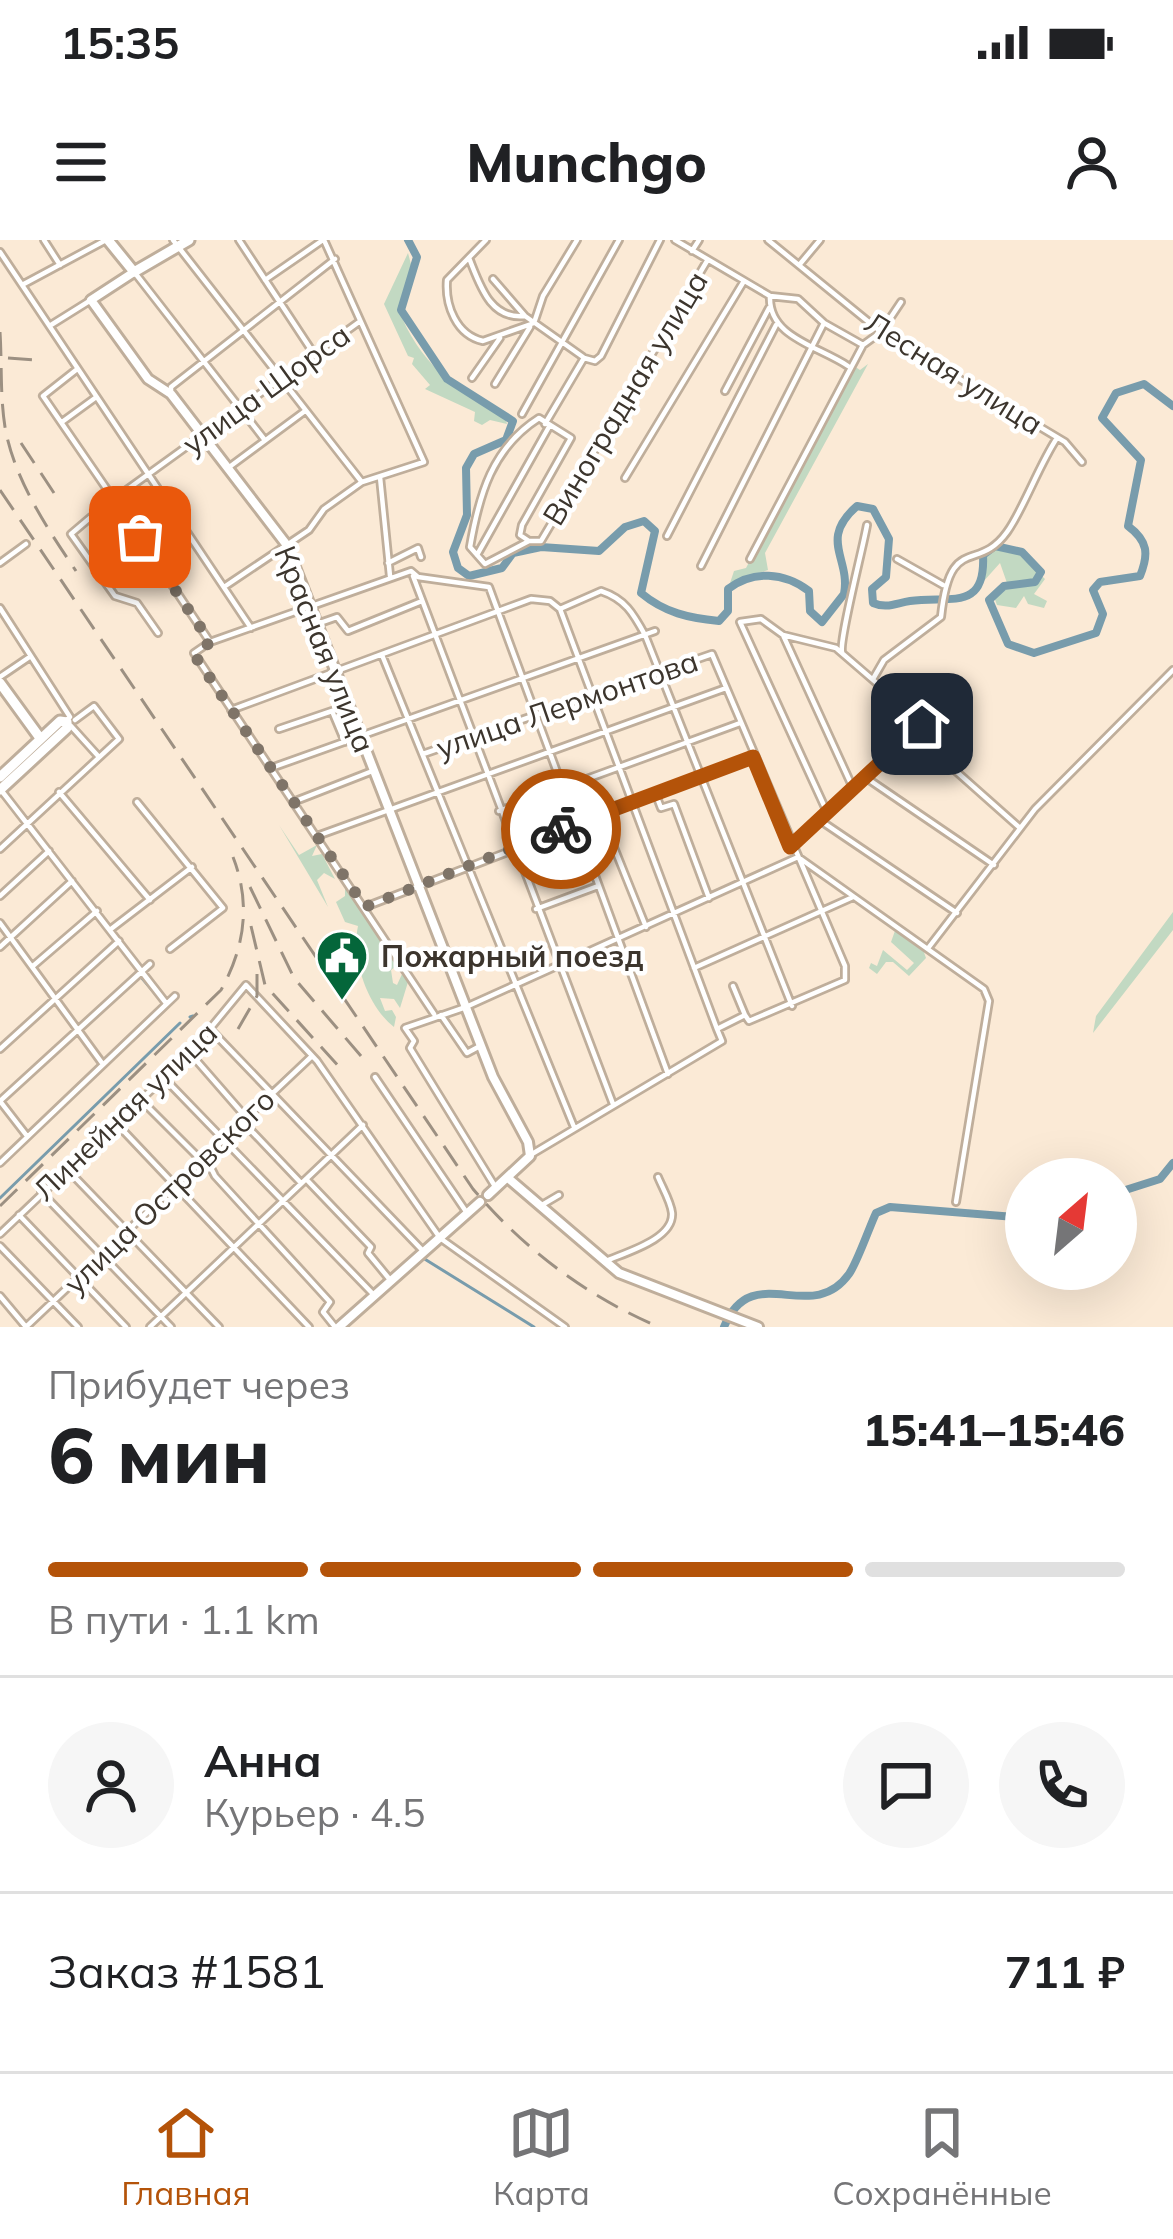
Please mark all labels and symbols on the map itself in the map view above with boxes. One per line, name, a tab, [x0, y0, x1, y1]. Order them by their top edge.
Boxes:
street label: Виноградная улица	[534, 264, 716, 532]
street label: Лесная улица	[858, 303, 1050, 443]
street label: улица Щорса	[175, 315, 357, 463]
pin	[89, 486, 191, 588]
street label: Красная улица	[266, 540, 384, 758]
street label: улица Лермонтова	[431, 641, 703, 767]
pin	[871, 673, 973, 775]
courier	[501, 769, 621, 889]
public building icon: Пожарный поезд	[314, 928, 370, 1002]
place label: Пожарный поезд	[381, 937, 643, 975]
street label: Линейная улица	[25, 1014, 225, 1208]
street label: улица Островского	[55, 1080, 283, 1302]
north arrow	[1005, 1158, 1137, 1290]

